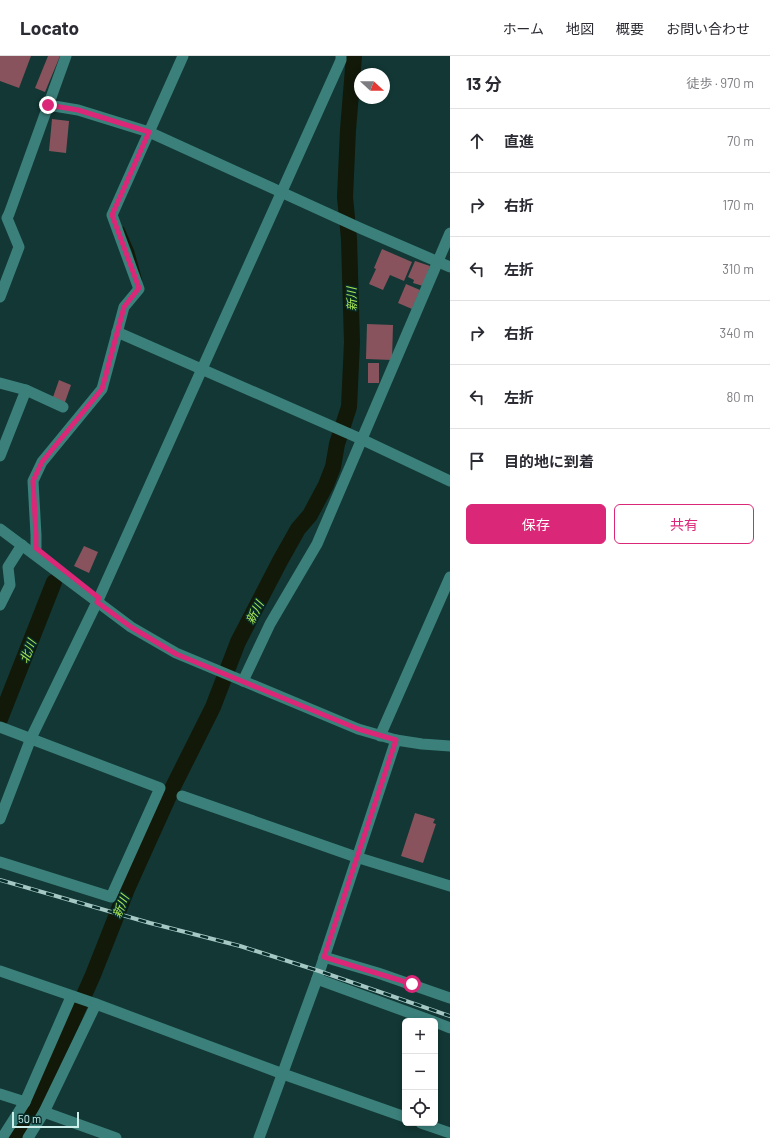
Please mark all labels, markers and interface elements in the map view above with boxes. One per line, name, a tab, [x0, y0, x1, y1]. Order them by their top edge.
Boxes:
text: Locato	[20, 16, 79, 39]
text: ホーム	[502, 20, 544, 37]
text: 地図	[566, 20, 594, 37]
text: 概要	[616, 20, 644, 37]
text: お問い合わせ	[666, 20, 750, 37]
north arrow	[354, 68, 390, 104]
text: 13 分	[466, 73, 502, 93]
text: 徒歩 · 970 m	[686, 75, 754, 91]
route end	[39, 96, 57, 114]
icon: ahead	[466, 130, 488, 152]
text: 直進	[504, 132, 534, 150]
text: 70 m	[727, 133, 754, 149]
icon: right	[466, 194, 488, 216]
text: 右折	[504, 196, 534, 214]
text: 170 m	[723, 197, 754, 213]
icon: left	[466, 258, 488, 280]
text: 左折	[504, 260, 534, 278]
text: 310 m	[722, 261, 754, 277]
water label: 新川	[344, 285, 358, 311]
icon: right	[466, 322, 488, 344]
text: 右折	[504, 324, 534, 342]
text: 340 m	[719, 325, 754, 341]
icon: left	[466, 386, 488, 408]
text: 左折	[504, 388, 534, 406]
text: 80 m	[727, 389, 754, 405]
icon: arrive	[466, 450, 488, 472]
text: 目的地に到着	[504, 452, 594, 470]
button: 保存	[466, 504, 606, 544]
button: 共有	[614, 504, 754, 544]
water label: 新川	[242, 596, 267, 626]
water label: 北川	[16, 635, 39, 665]
water label: 新川	[109, 890, 132, 920]
route start	[403, 975, 421, 993]
map controls	[402, 1018, 438, 1126]
button: +	[402, 1018, 438, 1054]
button: −	[402, 1054, 438, 1090]
button: locate	[402, 1090, 438, 1126]
scale bar	[12, 1110, 79, 1129]
text: 50 m	[18, 1112, 41, 1125]

